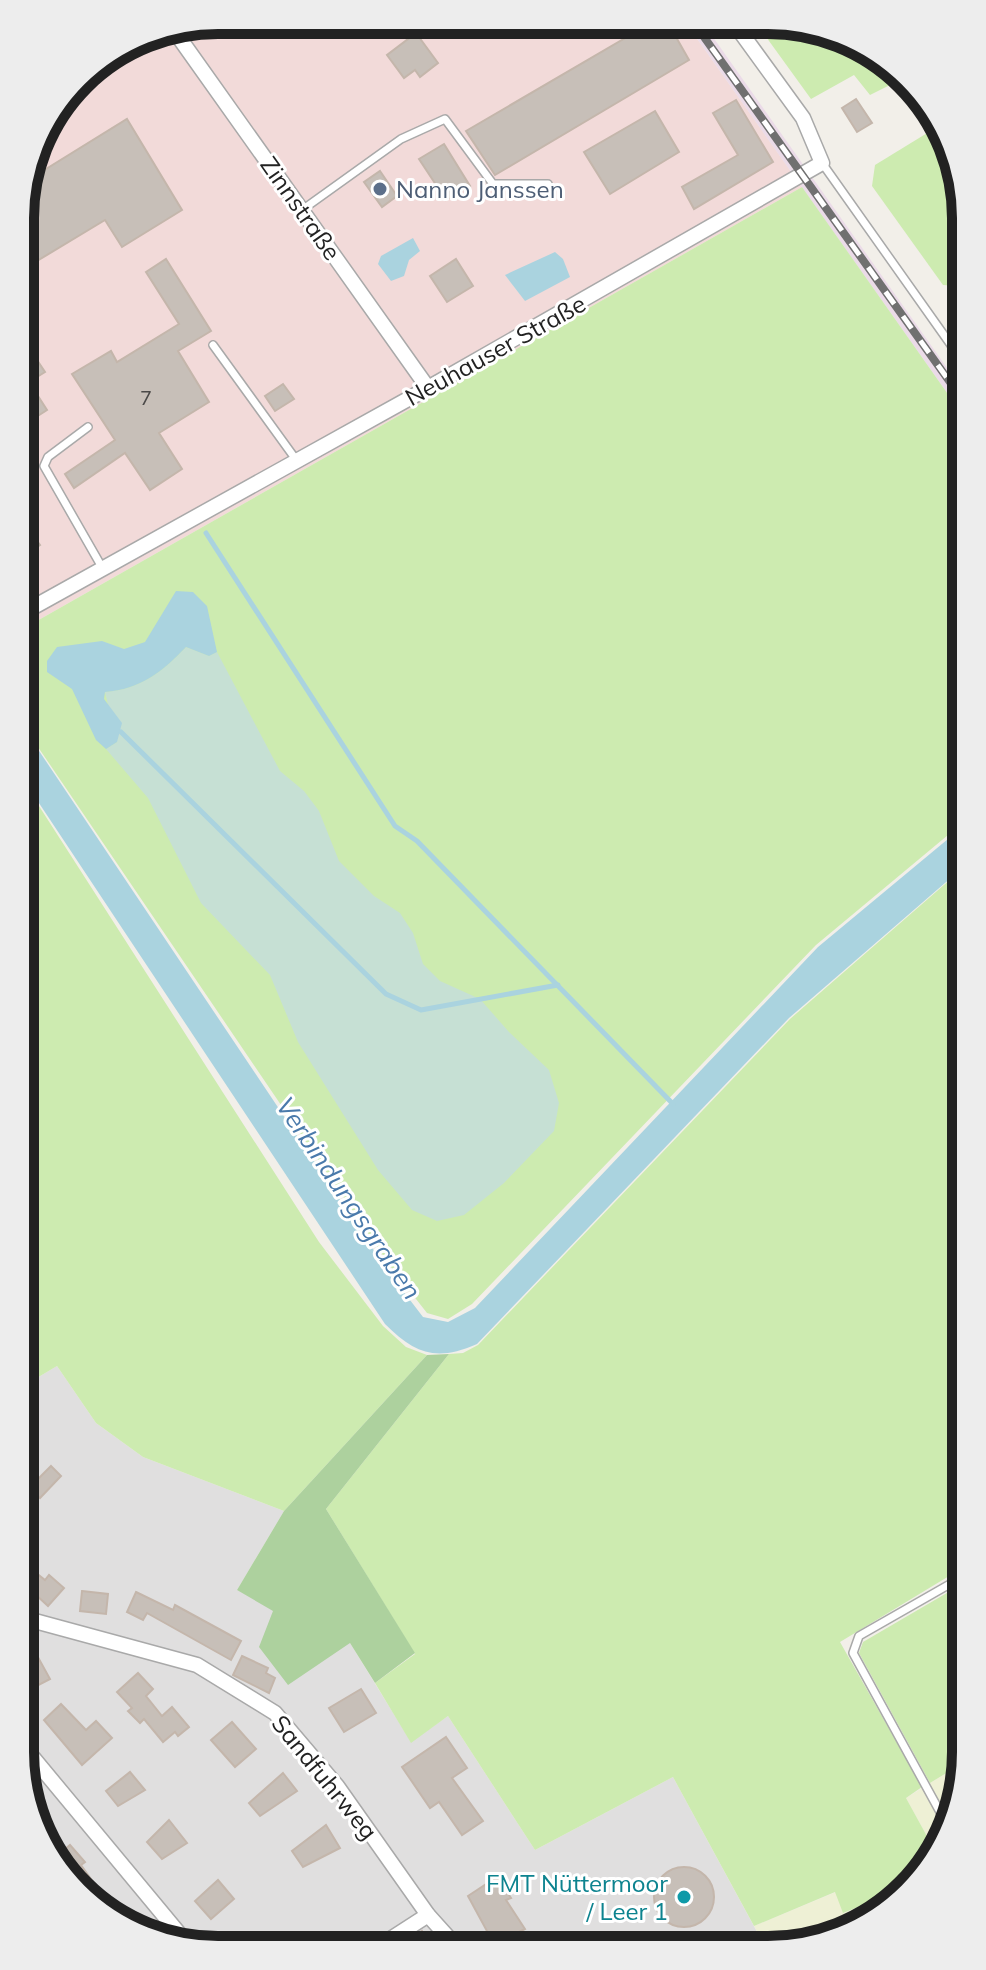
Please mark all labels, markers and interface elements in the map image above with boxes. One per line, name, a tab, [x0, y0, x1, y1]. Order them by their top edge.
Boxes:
street label: Zinnstraße	[254, 150, 348, 266]
place label: Nanno Janssen	[396, 174, 564, 204]
marker: Nanno Janssen	[371, 180, 389, 198]
street label: Neuhauser Straße	[400, 288, 590, 412]
house number: 7	[140, 385, 152, 410]
water label: Verbindungsgraben	[269, 1090, 429, 1306]
street label: Sandfuhrweg	[266, 1709, 384, 1845]
place label: FMT Nüttermoor / Leer 1	[486, 1868, 668, 1926]
marker: FMT Nüttermoor / Leer 1	[675, 1888, 693, 1906]

